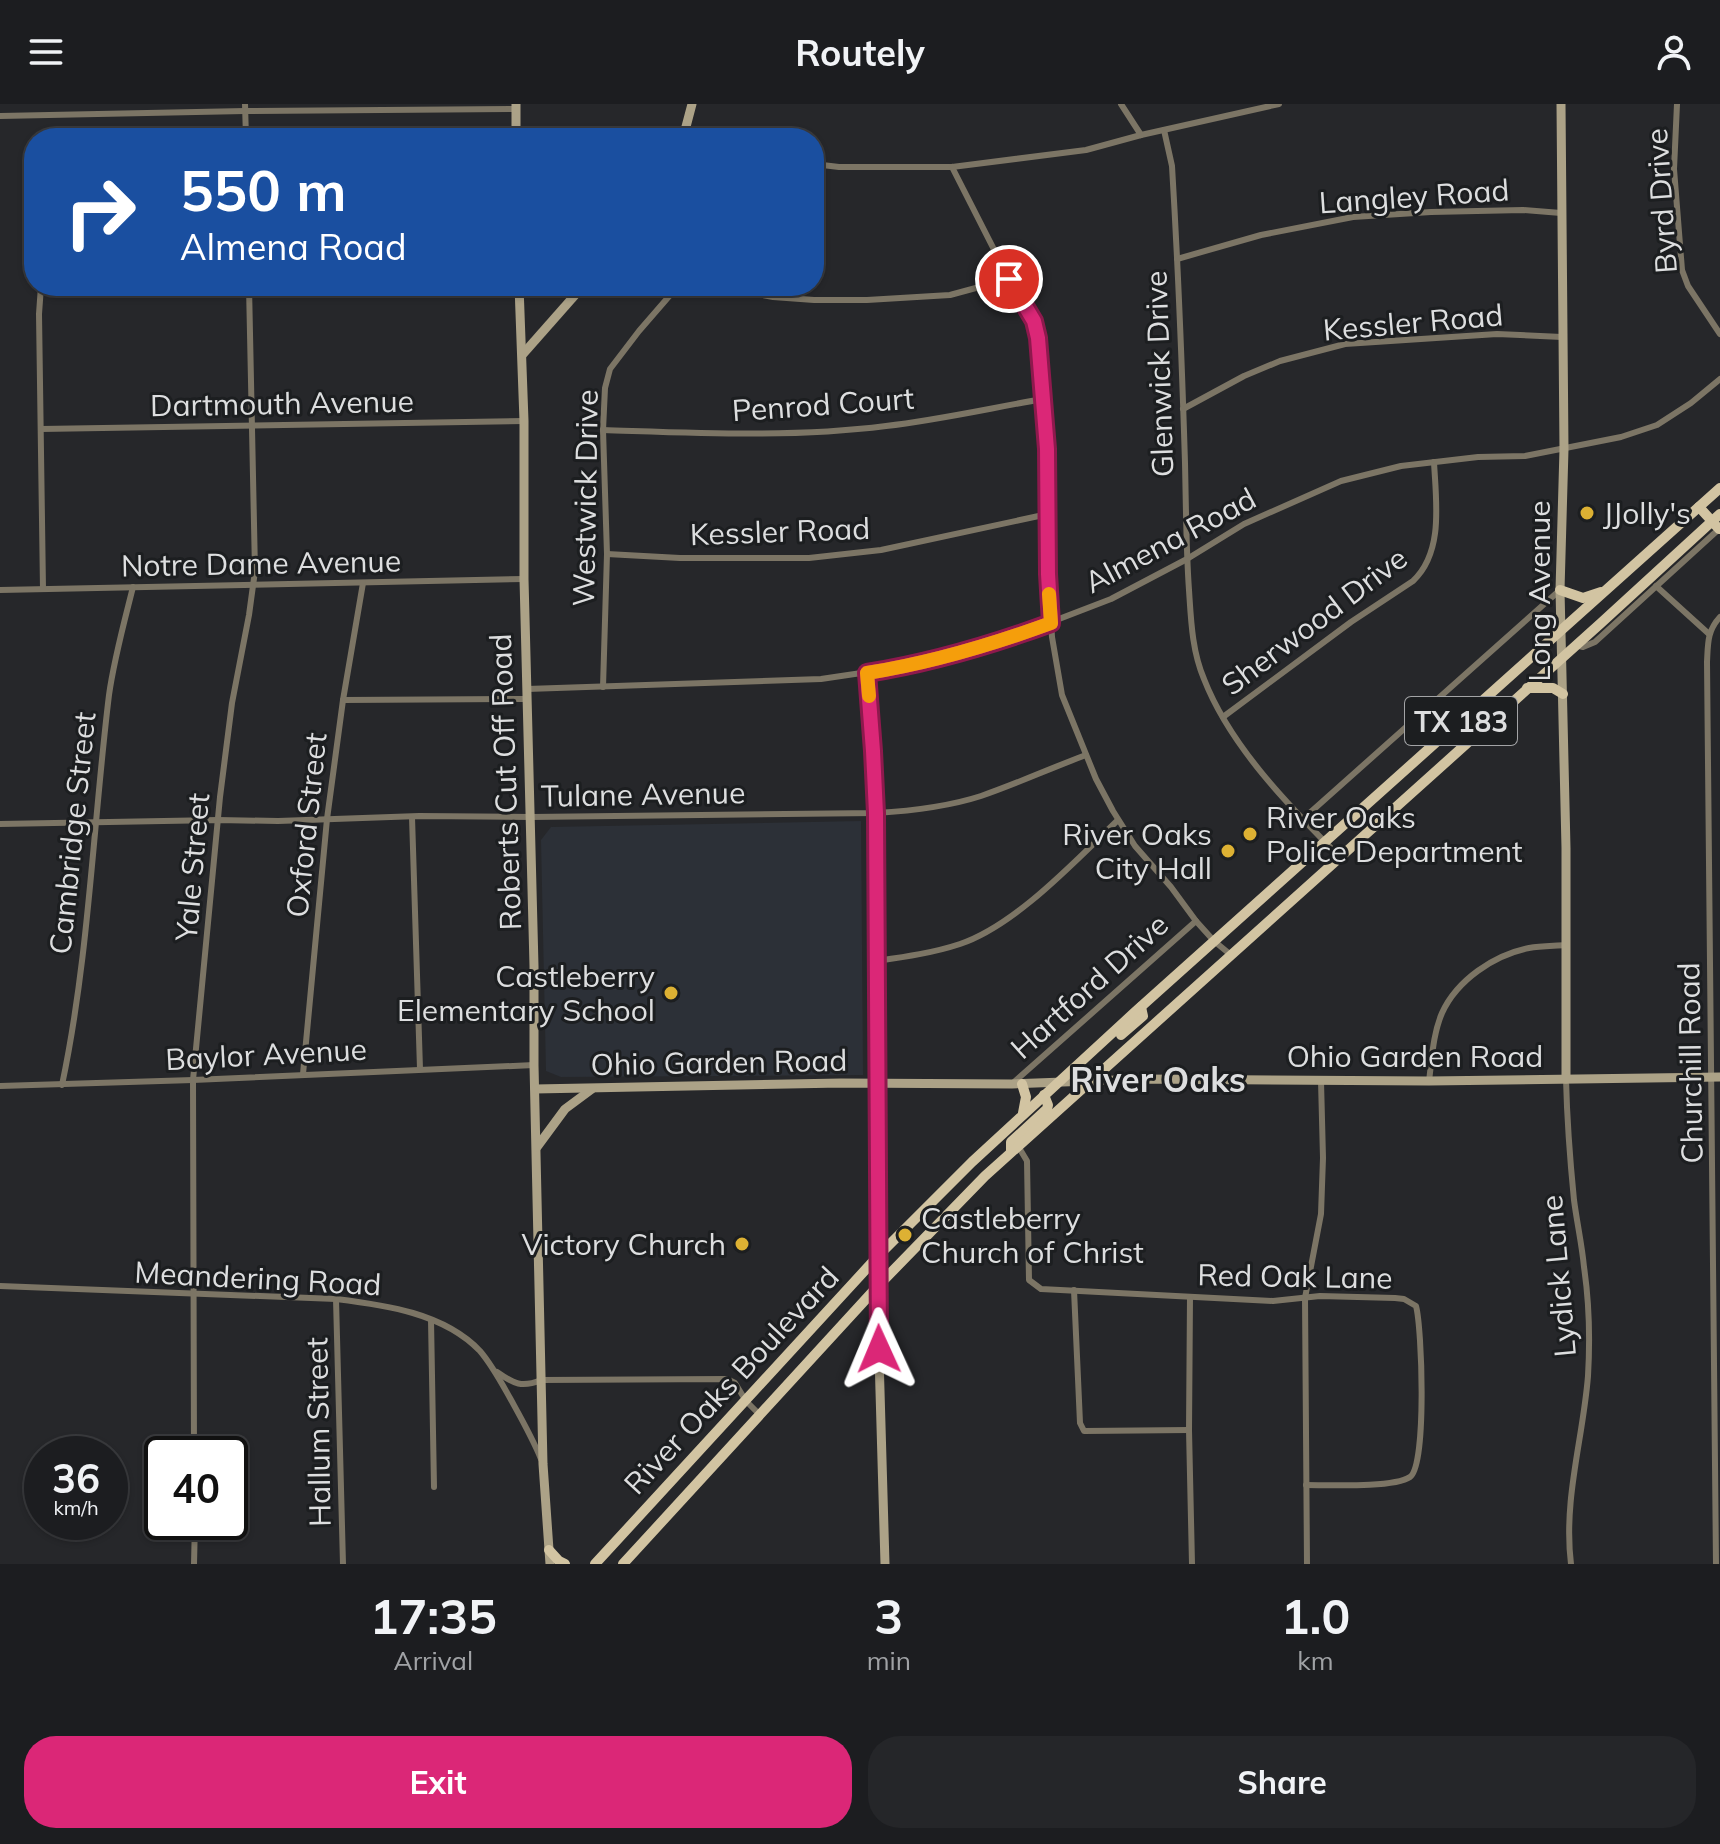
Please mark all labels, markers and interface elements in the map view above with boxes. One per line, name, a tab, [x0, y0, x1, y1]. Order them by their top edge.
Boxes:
icon: menu	[24, 30, 68, 74]
text: Routely	[795, 30, 925, 75]
icon: person	[1652, 30, 1696, 74]
street label: Byrd Drive	[1637, 127, 1685, 275]
text: 550 m	[180, 155, 347, 225]
icon: right	[48, 160, 152, 264]
street label: Langley Road	[1318, 170, 1510, 222]
text: Almena Road	[180, 224, 407, 269]
pin	[975, 245, 1043, 313]
icon: arrive	[987, 257, 1031, 301]
street label: Glenwick Drive	[1136, 270, 1182, 478]
street label: Kessler Road	[1321, 295, 1505, 349]
street label: Penrod Court	[731, 379, 915, 429]
street label: Dartmouth Avenue	[150, 382, 414, 424]
street label: Westwick Drive	[564, 389, 606, 607]
street label: Almena Road	[1078, 479, 1262, 601]
place label: JJolly's	[1603, 494, 1691, 532]
street label: Long Avenue	[1520, 500, 1558, 682]
marker: JJolly's	[1578, 504, 1596, 522]
street label: Kessler Road	[689, 509, 871, 553]
street label: Sherwood Drive	[1214, 539, 1414, 703]
street label: Notre Dame Avenue	[121, 542, 401, 584]
street label: Roberts Cut Off Road	[481, 633, 529, 931]
road number: TX 183	[1405, 697, 1517, 745]
street label: Cambridge Street	[40, 710, 104, 956]
street label: Oxford Street	[277, 731, 335, 919]
street label: Tulane Avenue	[540, 773, 746, 815]
street label: Yale Street	[167, 792, 217, 943]
place label: River Oaks Police Department	[1266, 798, 1523, 870]
place label: River Oaks City Hall	[1062, 815, 1212, 887]
marker: River Oaks Police Department	[1241, 825, 1259, 843]
marker: River Oaks City Hall	[1219, 842, 1237, 860]
street label: Hartford Drive	[1002, 905, 1176, 1067]
place label: Castleberry Elementary School	[397, 957, 655, 1029]
street label: Churchill Road	[1669, 962, 1711, 1164]
marker: Castleberry Elementary School	[662, 984, 680, 1002]
street label: Baylor Avenue	[164, 1030, 368, 1078]
street label: Ohio Garden Road	[1287, 1037, 1543, 1075]
street label: Ohio Garden Road	[590, 1041, 848, 1083]
district label: River Oaks	[1070, 1058, 1246, 1101]
street label: Lydick Lane	[1532, 1193, 1584, 1359]
place label: Castleberry Church of Christ	[921, 1199, 1144, 1271]
place label: Victory Church	[521, 1225, 726, 1263]
marker: Castleberry Church of Christ	[896, 1226, 914, 1244]
marker: Victory Church	[733, 1235, 751, 1253]
street label: Meandering Road	[134, 1253, 382, 1303]
street label: Red Oak Lane	[1197, 1255, 1393, 1297]
street label: River Oaks Boulevard	[615, 1258, 847, 1502]
position arrow	[837, 1307, 921, 1391]
street label: Hallum Street	[297, 1337, 339, 1527]
speed limit sign: 40	[144, 1436, 248, 1540]
text: 36	[52, 1453, 100, 1503]
text: km/h	[53, 1495, 99, 1520]
text: 17:35	[370, 1586, 497, 1646]
text: 3	[874, 1586, 903, 1646]
text: 1.0	[1281, 1586, 1350, 1646]
text: Arrival	[394, 1644, 473, 1677]
text: min	[867, 1644, 911, 1677]
text: km	[1297, 1644, 1334, 1677]
button: Exit	[24, 1736, 852, 1828]
button: Share	[868, 1736, 1696, 1828]

